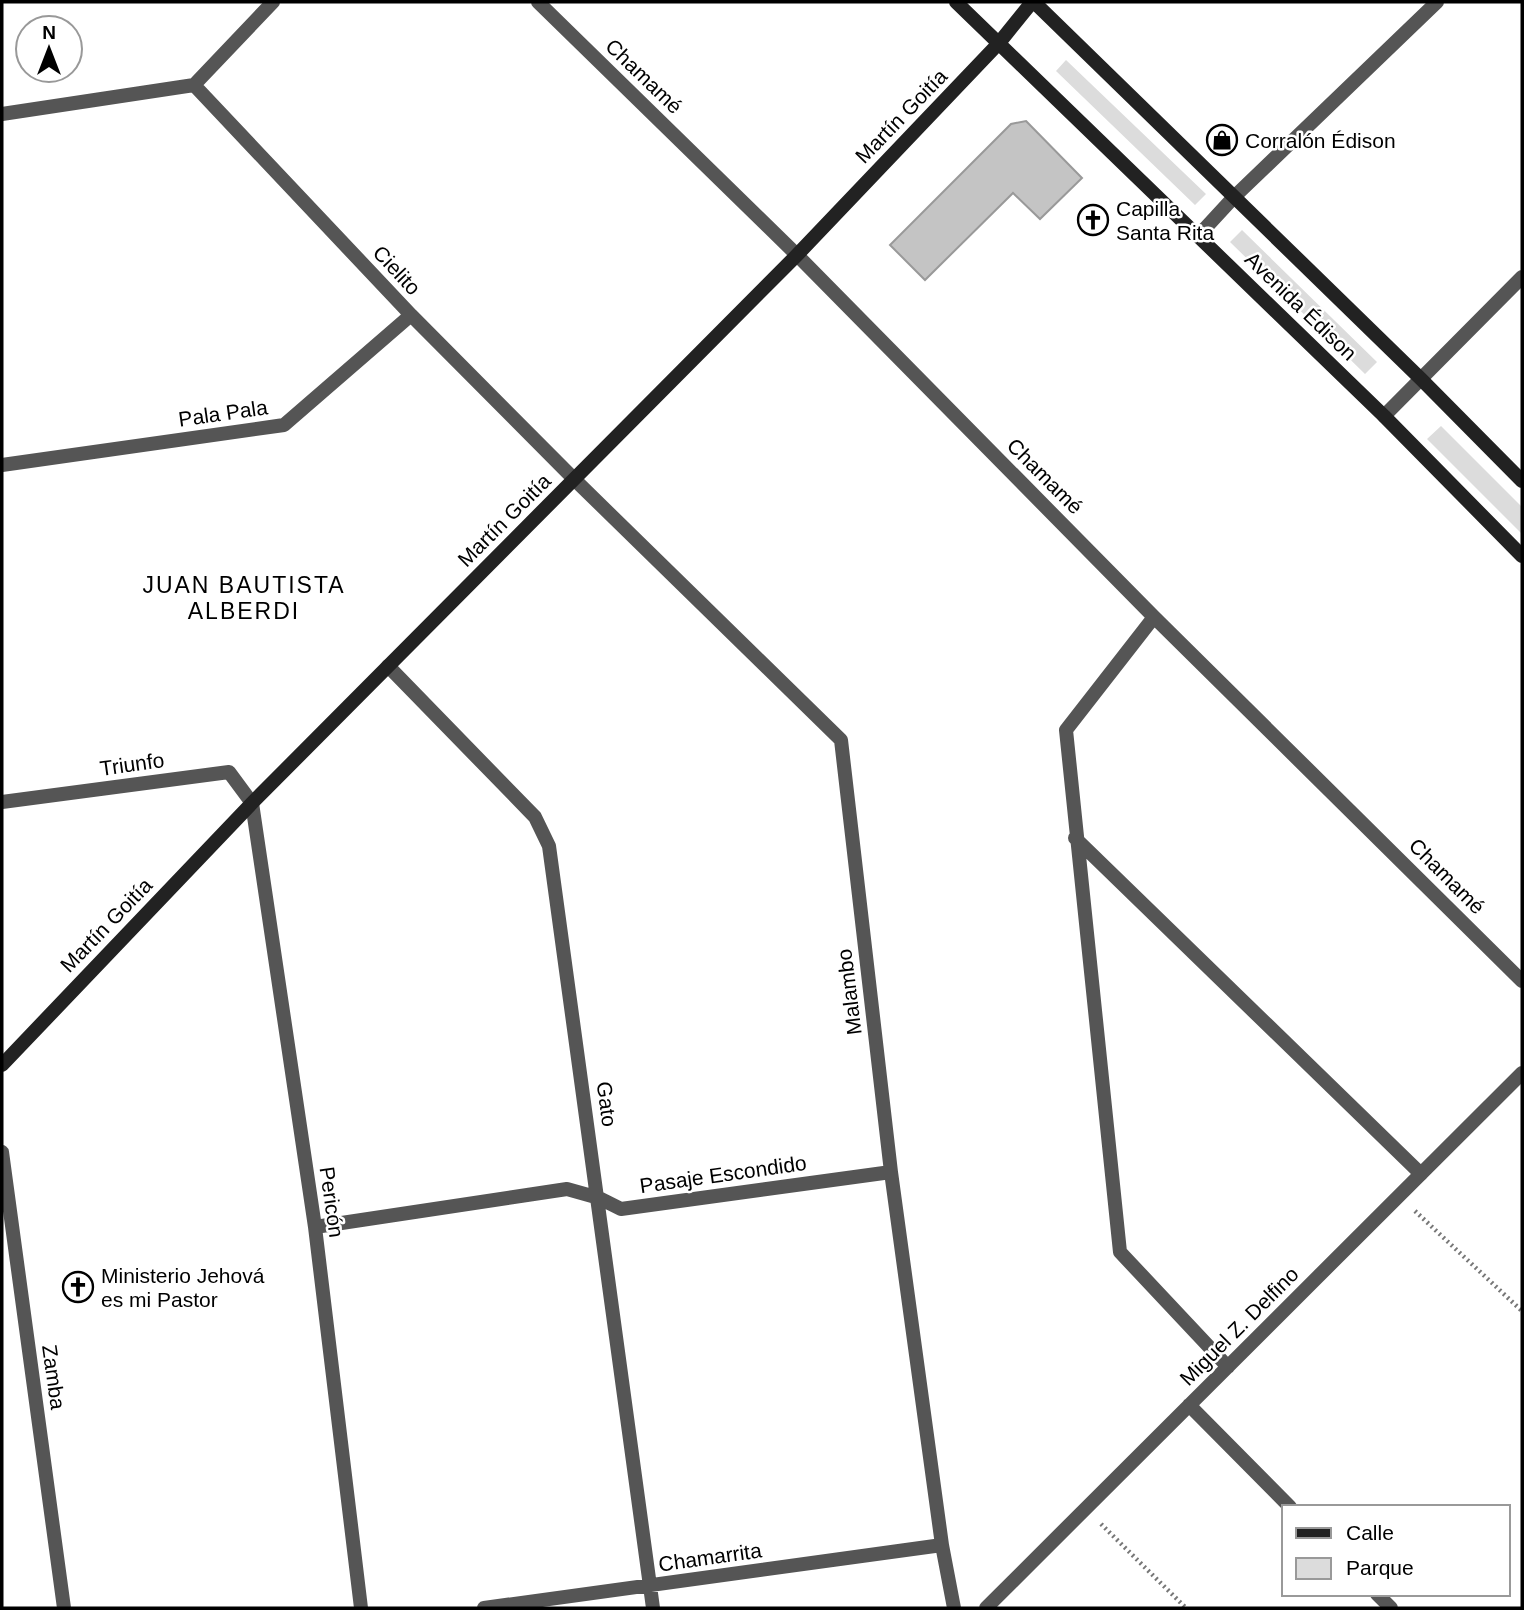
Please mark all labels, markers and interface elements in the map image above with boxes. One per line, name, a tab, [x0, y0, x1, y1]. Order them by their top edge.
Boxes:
north arrow	[14, 14, 84, 84]
text: N	[42, 22, 56, 43]
street label: Chamamé	[601, 34, 687, 118]
street label: Martín Goitía	[851, 64, 952, 168]
shop icon: Corralón Édison	[1205, 123, 1239, 157]
place label: Corralón Édison	[1245, 129, 1396, 152]
place label: Capilla Santa Rita	[1116, 197, 1214, 244]
church icon: Capilla Santa Rita	[1076, 203, 1110, 237]
street label: Cielito	[369, 241, 425, 299]
street label: Avenida Édison	[1241, 247, 1361, 365]
street label: Pala Pala	[177, 395, 269, 431]
street label: Chamamé	[1003, 434, 1087, 518]
street label: Martín Goitía	[453, 469, 555, 571]
district label: JUAN BAUTISTA ALBERDI	[142, 572, 346, 624]
street label: Triunfo	[98, 748, 166, 780]
street label: Chamamé	[1405, 834, 1489, 918]
street label: Martín Goitía	[56, 873, 157, 977]
street label: Malambo	[832, 948, 866, 1036]
street label: Gato	[592, 1080, 622, 1128]
street label: Pasaje Escondido	[638, 1151, 808, 1197]
street label: Pericón	[316, 1165, 348, 1239]
street label: Miguel Z. Delfino	[1175, 1262, 1303, 1390]
place label: Ministerio Jehová es mi Pastor	[101, 1264, 265, 1311]
church icon: Ministerio Jehová es mi Pastor	[61, 1270, 95, 1304]
street label: Zamba	[38, 1343, 70, 1411]
legend	[1282, 1505, 1510, 1596]
text: Calle	[1346, 1521, 1394, 1544]
street label: Chamarrita	[657, 1538, 763, 1576]
text: Parque	[1346, 1556, 1414, 1579]

